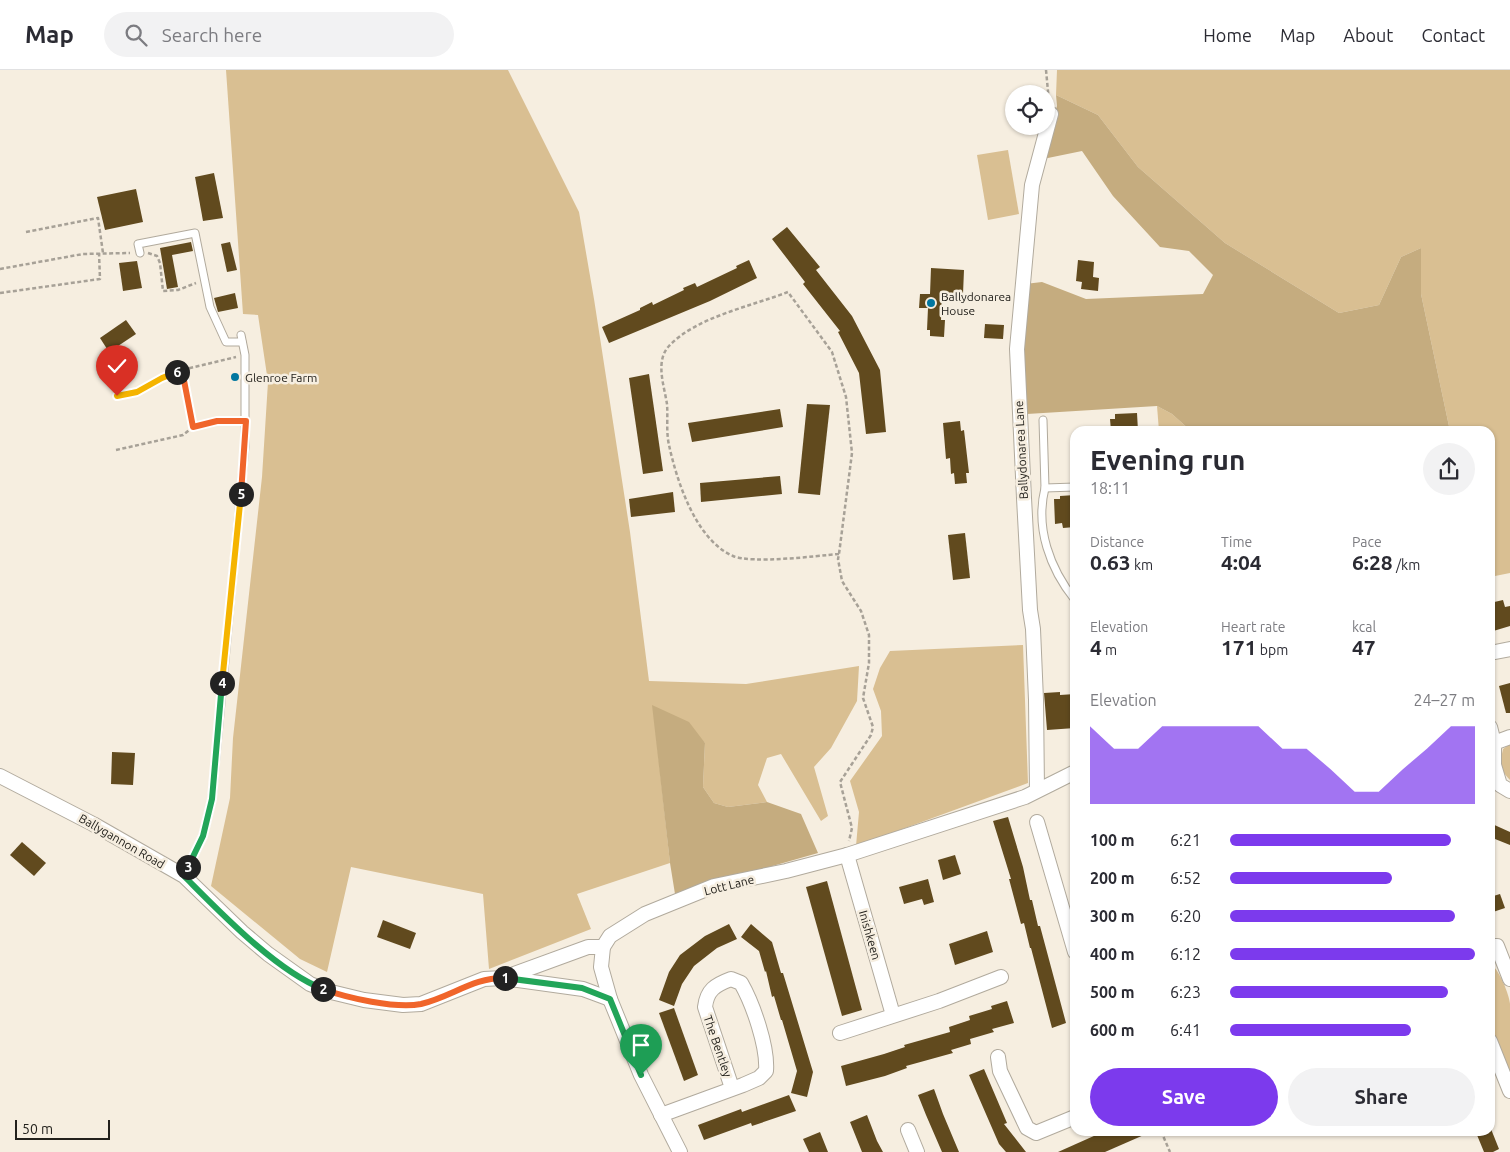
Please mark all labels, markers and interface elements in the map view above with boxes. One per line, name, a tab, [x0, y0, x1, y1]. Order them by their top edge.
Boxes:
search box	[104, 12, 454, 57]
text: Map	[25, 21, 74, 48]
icon: search	[122, 21, 150, 49]
text: Search here	[162, 24, 262, 46]
text: Home	[1203, 25, 1252, 45]
text: Map	[1280, 25, 1315, 45]
text: About	[1343, 25, 1393, 45]
text: Contact	[1421, 25, 1485, 45]
map controls	[1005, 85, 1055, 135]
button: locate	[1005, 85, 1055, 135]
place label: Ballydonarea House	[941, 290, 1011, 317]
marker: Ballydonarea House	[925, 297, 937, 309]
pin	[96, 345, 138, 396]
icon: check	[103, 352, 131, 380]
pin: 6	[164, 360, 190, 384]
text: 6	[174, 364, 181, 380]
marker: Glenroe Farm	[229, 371, 241, 383]
place label: Glenroe Farm	[245, 371, 317, 384]
street label: Ballydonarea Lane	[1012, 400, 1030, 500]
button: share	[1423, 443, 1475, 495]
text: Evening run	[1090, 444, 1245, 475]
text: 18:11	[1090, 479, 1130, 497]
pin: 5	[228, 482, 254, 506]
text: 5	[238, 486, 245, 502]
text: Distance	[1090, 534, 1144, 550]
text: Time	[1221, 534, 1252, 550]
text: Pace	[1352, 534, 1382, 550]
text: 0.63	[1090, 550, 1131, 574]
text: 4:04	[1221, 550, 1262, 574]
text: 6:28	[1352, 550, 1393, 574]
text: km	[1131, 557, 1153, 573]
text: /km	[1393, 557, 1420, 573]
text: Elevation	[1090, 619, 1148, 635]
text: Heart rate	[1221, 619, 1285, 635]
text: kcal	[1352, 619, 1376, 635]
text: 4	[1090, 635, 1102, 659]
text: 171	[1221, 635, 1257, 659]
text: 47	[1352, 635, 1376, 659]
text: m	[1102, 642, 1117, 658]
text: bpm	[1257, 642, 1288, 658]
pin: 4	[210, 670, 234, 696]
text: 4	[219, 675, 226, 691]
text: Elevation	[1090, 691, 1157, 709]
text: 24–27 m	[1413, 691, 1475, 709]
street label: Ballygannon Road	[77, 811, 167, 871]
text: 100 m	[1090, 831, 1135, 849]
text: 6:21	[1170, 831, 1201, 849]
pin: 3	[176, 854, 200, 880]
text: 3	[185, 859, 192, 875]
text: 200 m	[1090, 869, 1135, 887]
text: 6:52	[1170, 869, 1201, 887]
street label: Lott Lane	[703, 873, 755, 897]
text: 300 m	[1090, 907, 1135, 925]
text: 6:20	[1170, 907, 1201, 925]
street label: Inishkeen	[857, 909, 883, 961]
text: 400 m	[1090, 945, 1135, 963]
text: 6:12	[1170, 945, 1201, 963]
pin: 1	[492, 966, 518, 990]
text: 1	[502, 970, 509, 986]
pin: 2	[310, 976, 336, 1002]
text: 2	[320, 981, 327, 997]
text: 500 m	[1090, 983, 1135, 1001]
text: 6:23	[1170, 983, 1201, 1001]
street label: The Bentley	[701, 1014, 735, 1079]
text: 600 m	[1090, 1021, 1135, 1039]
text: 6:41	[1170, 1021, 1201, 1039]
pin	[620, 1024, 662, 1075]
icon: arrive	[627, 1031, 655, 1059]
button: Save	[1090, 1068, 1278, 1126]
button: Share	[1288, 1068, 1475, 1126]
scale bar	[15, 1117, 110, 1140]
text: 50 m	[22, 1121, 53, 1137]

